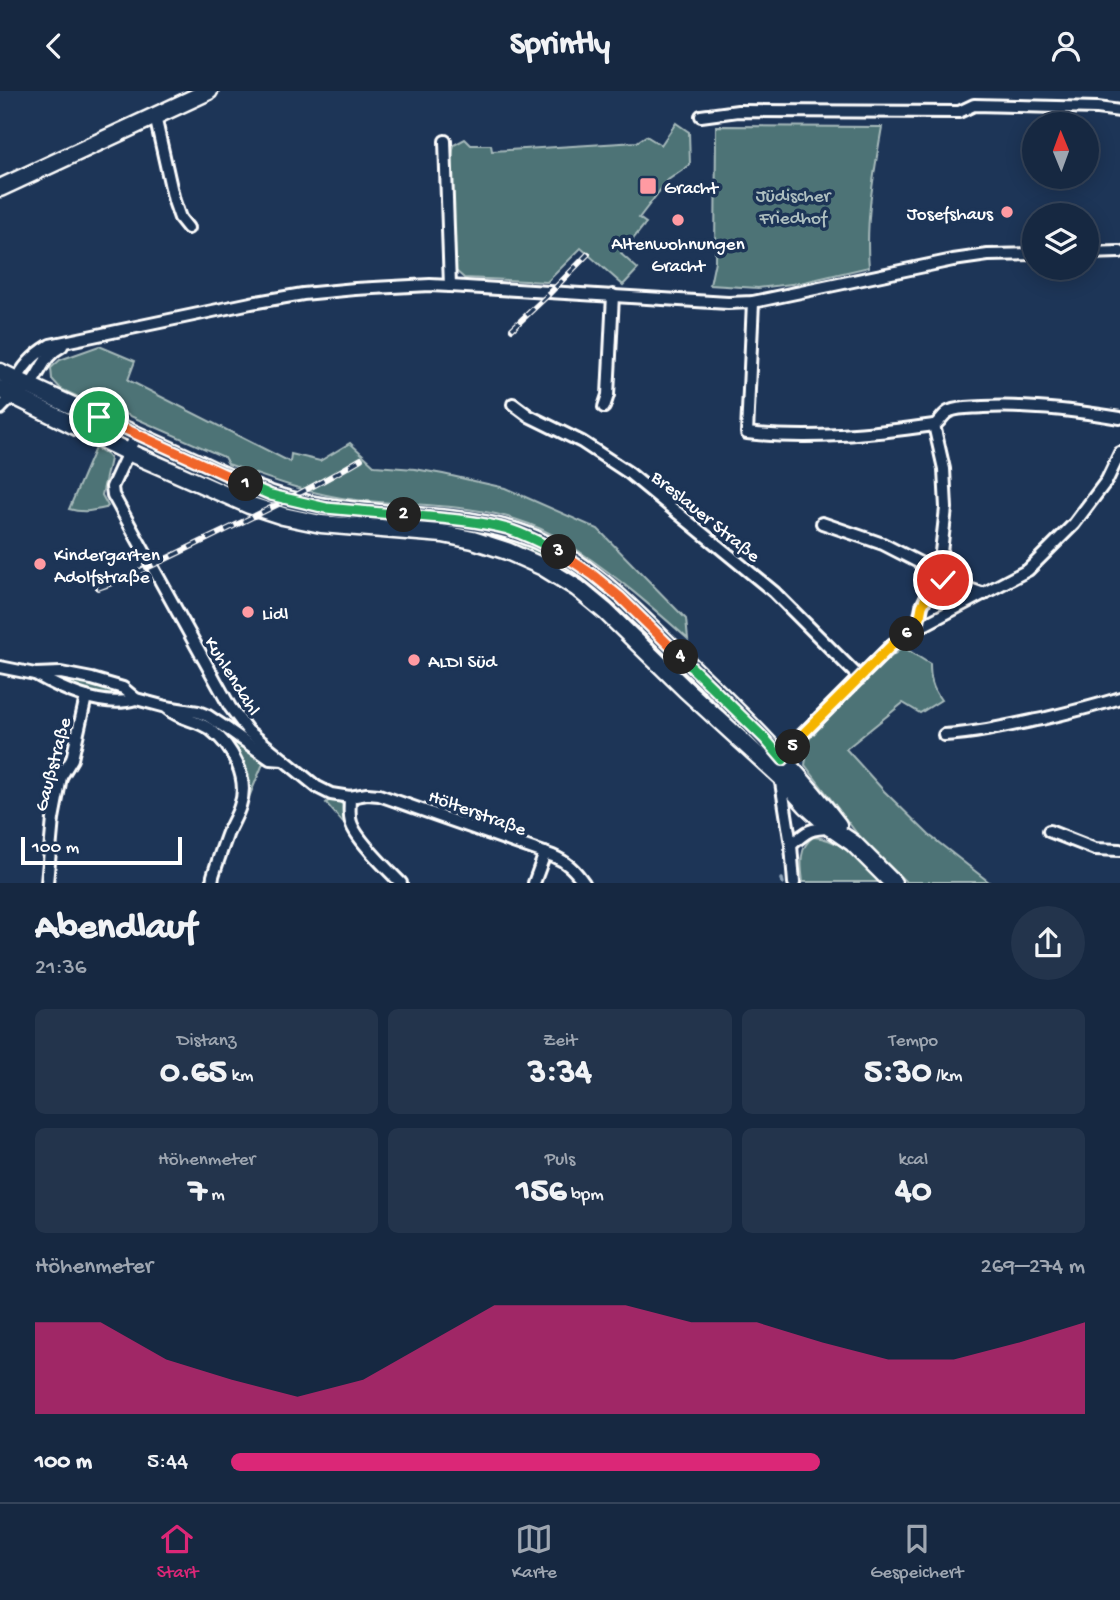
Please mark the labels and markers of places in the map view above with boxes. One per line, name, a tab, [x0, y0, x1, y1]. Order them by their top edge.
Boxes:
marker: Gracht	[638, 176, 658, 196]
place label: Gracht	[664, 178, 720, 201]
place label: Josefshaus	[907, 204, 994, 227]
marker: Josefshaus	[999, 204, 1015, 220]
marker: Altenwohnungen Gracht	[670, 212, 686, 228]
place label: Altenwohnungen Gracht	[611, 234, 745, 279]
pin	[69, 387, 129, 447]
pin: 1	[229, 467, 264, 501]
pin: 2	[386, 497, 422, 533]
pin: 3	[542, 535, 576, 569]
place label: Kindergarten Adolfstraße	[54, 545, 160, 590]
pin	[913, 550, 973, 610]
marker: Kindergarten Adolfstraße	[32, 556, 48, 572]
marker: Lidl	[240, 604, 256, 620]
place label: Lidl	[262, 604, 288, 627]
pin: 6	[890, 617, 925, 651]
pin: 4	[664, 639, 698, 675]
marker: ALDI Süd	[406, 652, 422, 668]
place label: ALDI Süd	[428, 652, 498, 675]
pin: 5	[776, 729, 810, 765]

